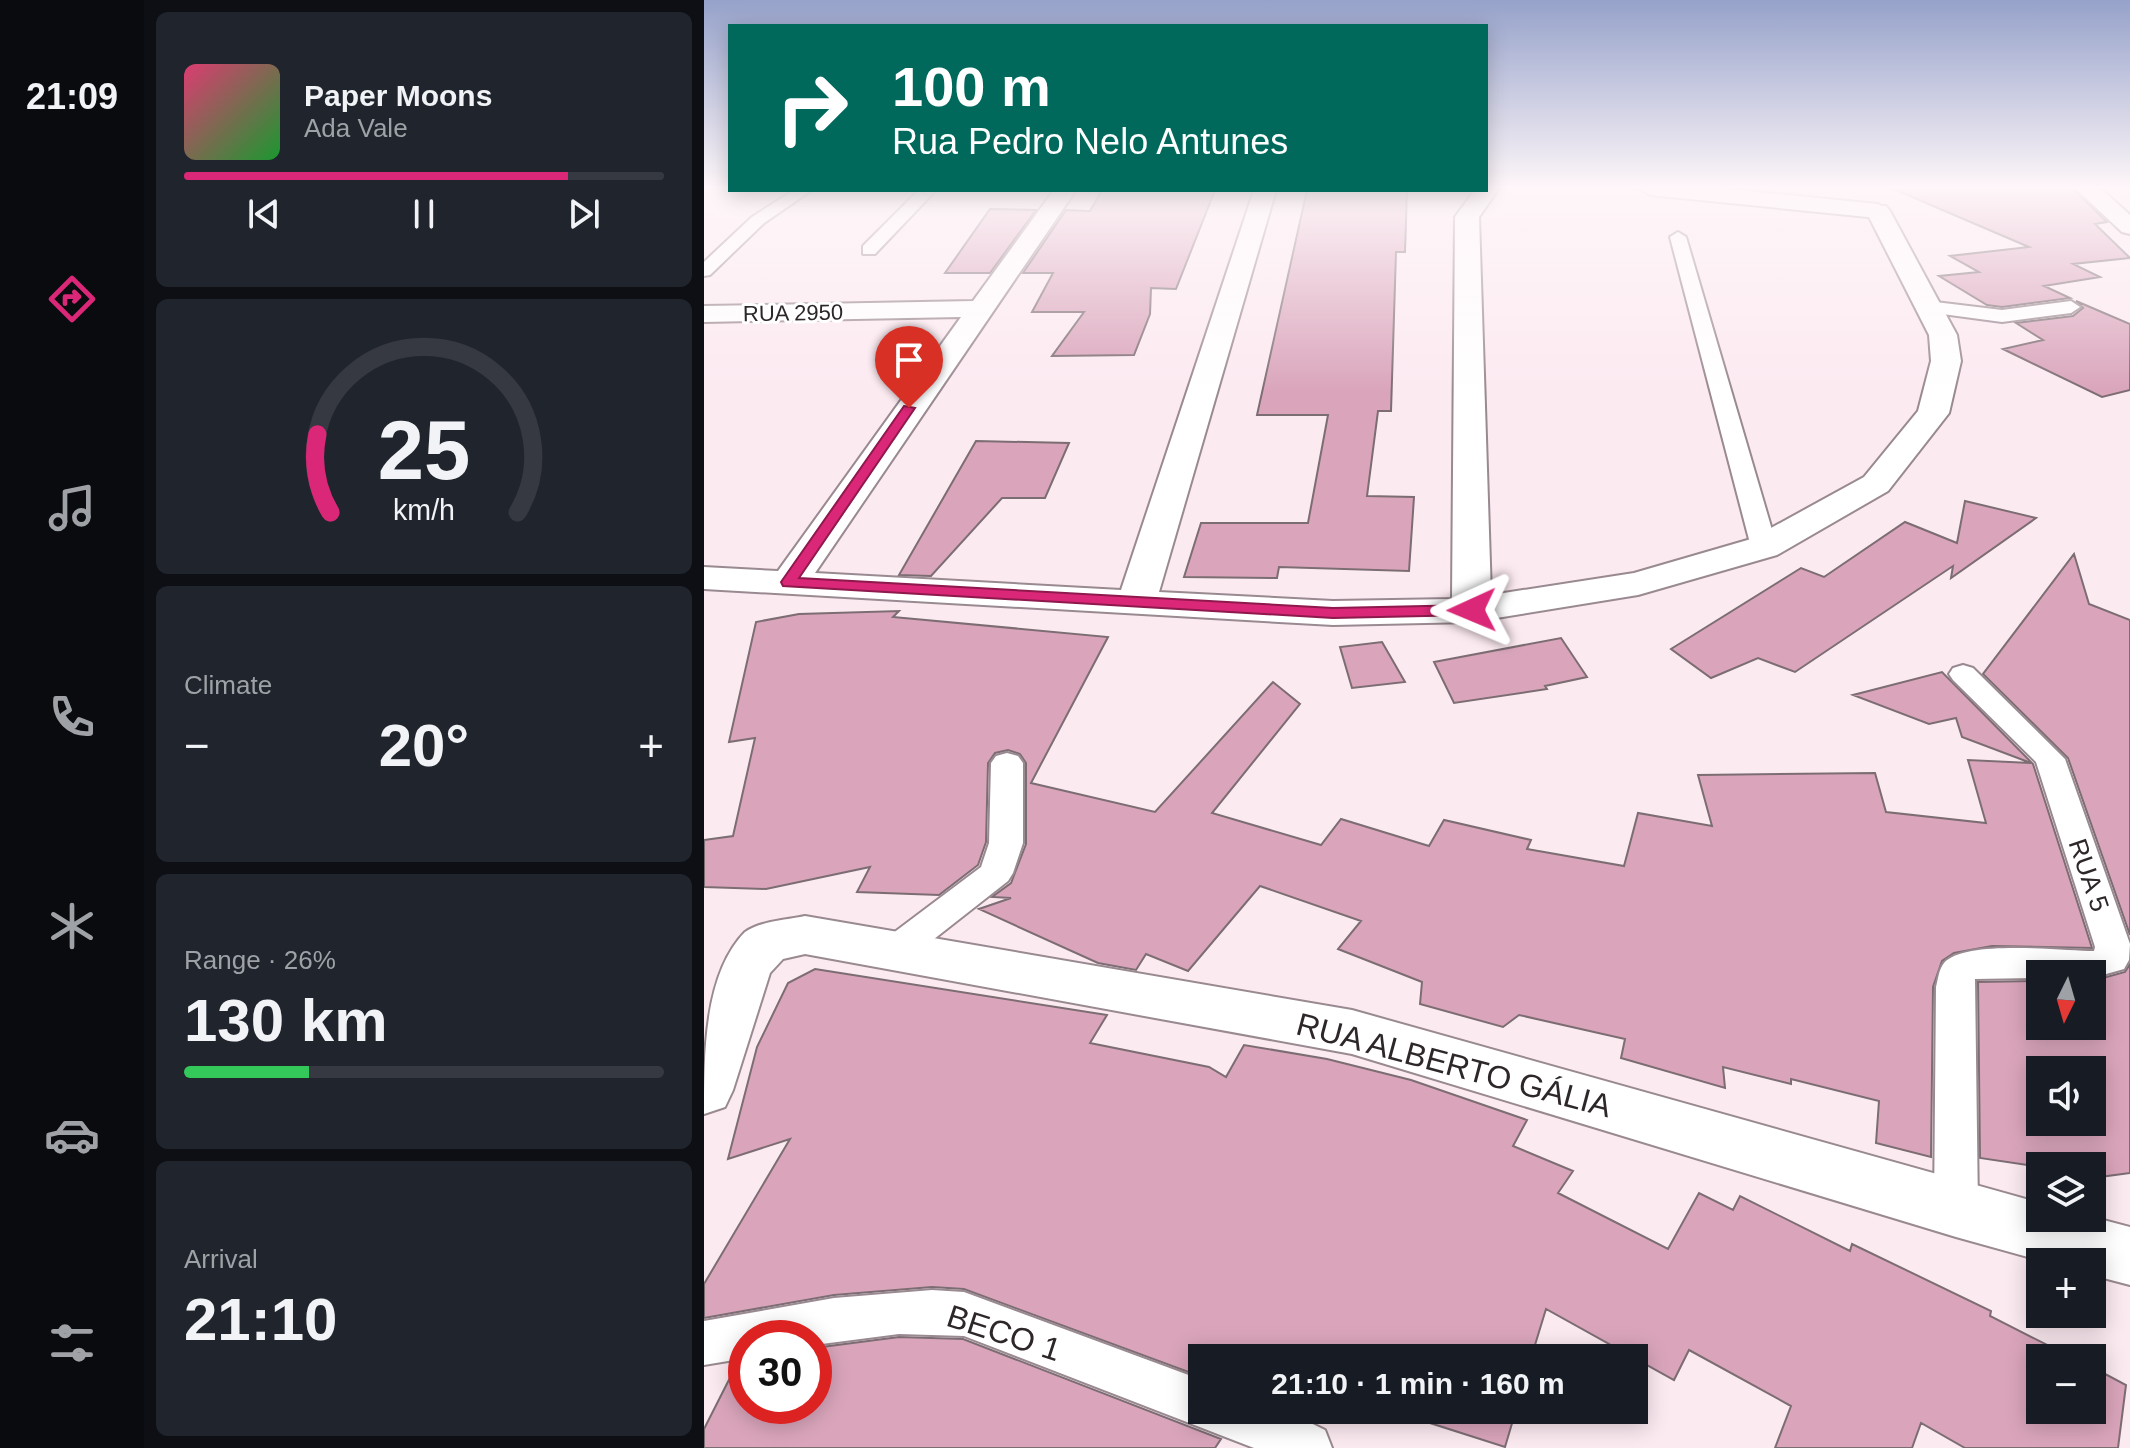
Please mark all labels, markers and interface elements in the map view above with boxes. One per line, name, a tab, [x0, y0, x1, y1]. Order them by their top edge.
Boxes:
text: 100 m	[892, 55, 1051, 118]
icon: right	[760, 56, 864, 160]
text: 21:09	[26, 76, 118, 117]
text: Paper Moons	[304, 79, 492, 112]
text: Ada Vale	[304, 113, 408, 143]
text: Rua Pedro Nelo Antunes	[892, 121, 1288, 162]
icon: previous	[242, 192, 286, 236]
icon: pause	[402, 192, 446, 236]
icon: next	[562, 192, 606, 236]
icon: directions	[44, 271, 100, 327]
street label: RUA 2950	[743, 300, 843, 326]
pin	[875, 326, 943, 408]
icon: arrive	[887, 338, 931, 382]
text: 25	[378, 403, 470, 496]
icon: music	[44, 480, 100, 536]
text: km/h	[393, 494, 455, 526]
position arrow	[1430, 568, 1514, 652]
text: Climate	[184, 670, 272, 700]
icon: phone	[44, 689, 100, 745]
text: 20°	[379, 712, 469, 779]
text: −	[184, 721, 210, 770]
text: +	[638, 721, 664, 770]
street label: RUA 5	[2063, 835, 2115, 915]
icon: climate	[44, 898, 100, 954]
text: Range · 26%	[184, 945, 336, 975]
north arrow	[2026, 960, 2106, 1040]
map controls	[2026, 960, 2106, 1424]
text: 130 km	[184, 987, 388, 1054]
street label: RUA ALBERTO GÁLIA	[1293, 1006, 1616, 1125]
button: sound	[2026, 1056, 2106, 1136]
icon: car	[44, 1107, 100, 1163]
button: layers	[2026, 1152, 2106, 1232]
text: Arrival	[184, 1244, 258, 1274]
button: +	[2026, 1248, 2106, 1328]
text: 21:10	[184, 1286, 337, 1353]
street label: BECO 1	[943, 1298, 1065, 1368]
icon: filters	[44, 1315, 100, 1371]
speed limit sign: 30	[728, 1320, 832, 1424]
button: −	[2026, 1344, 2106, 1424]
text: 21:10 · 1 min · 160 m	[1271, 1367, 1565, 1400]

